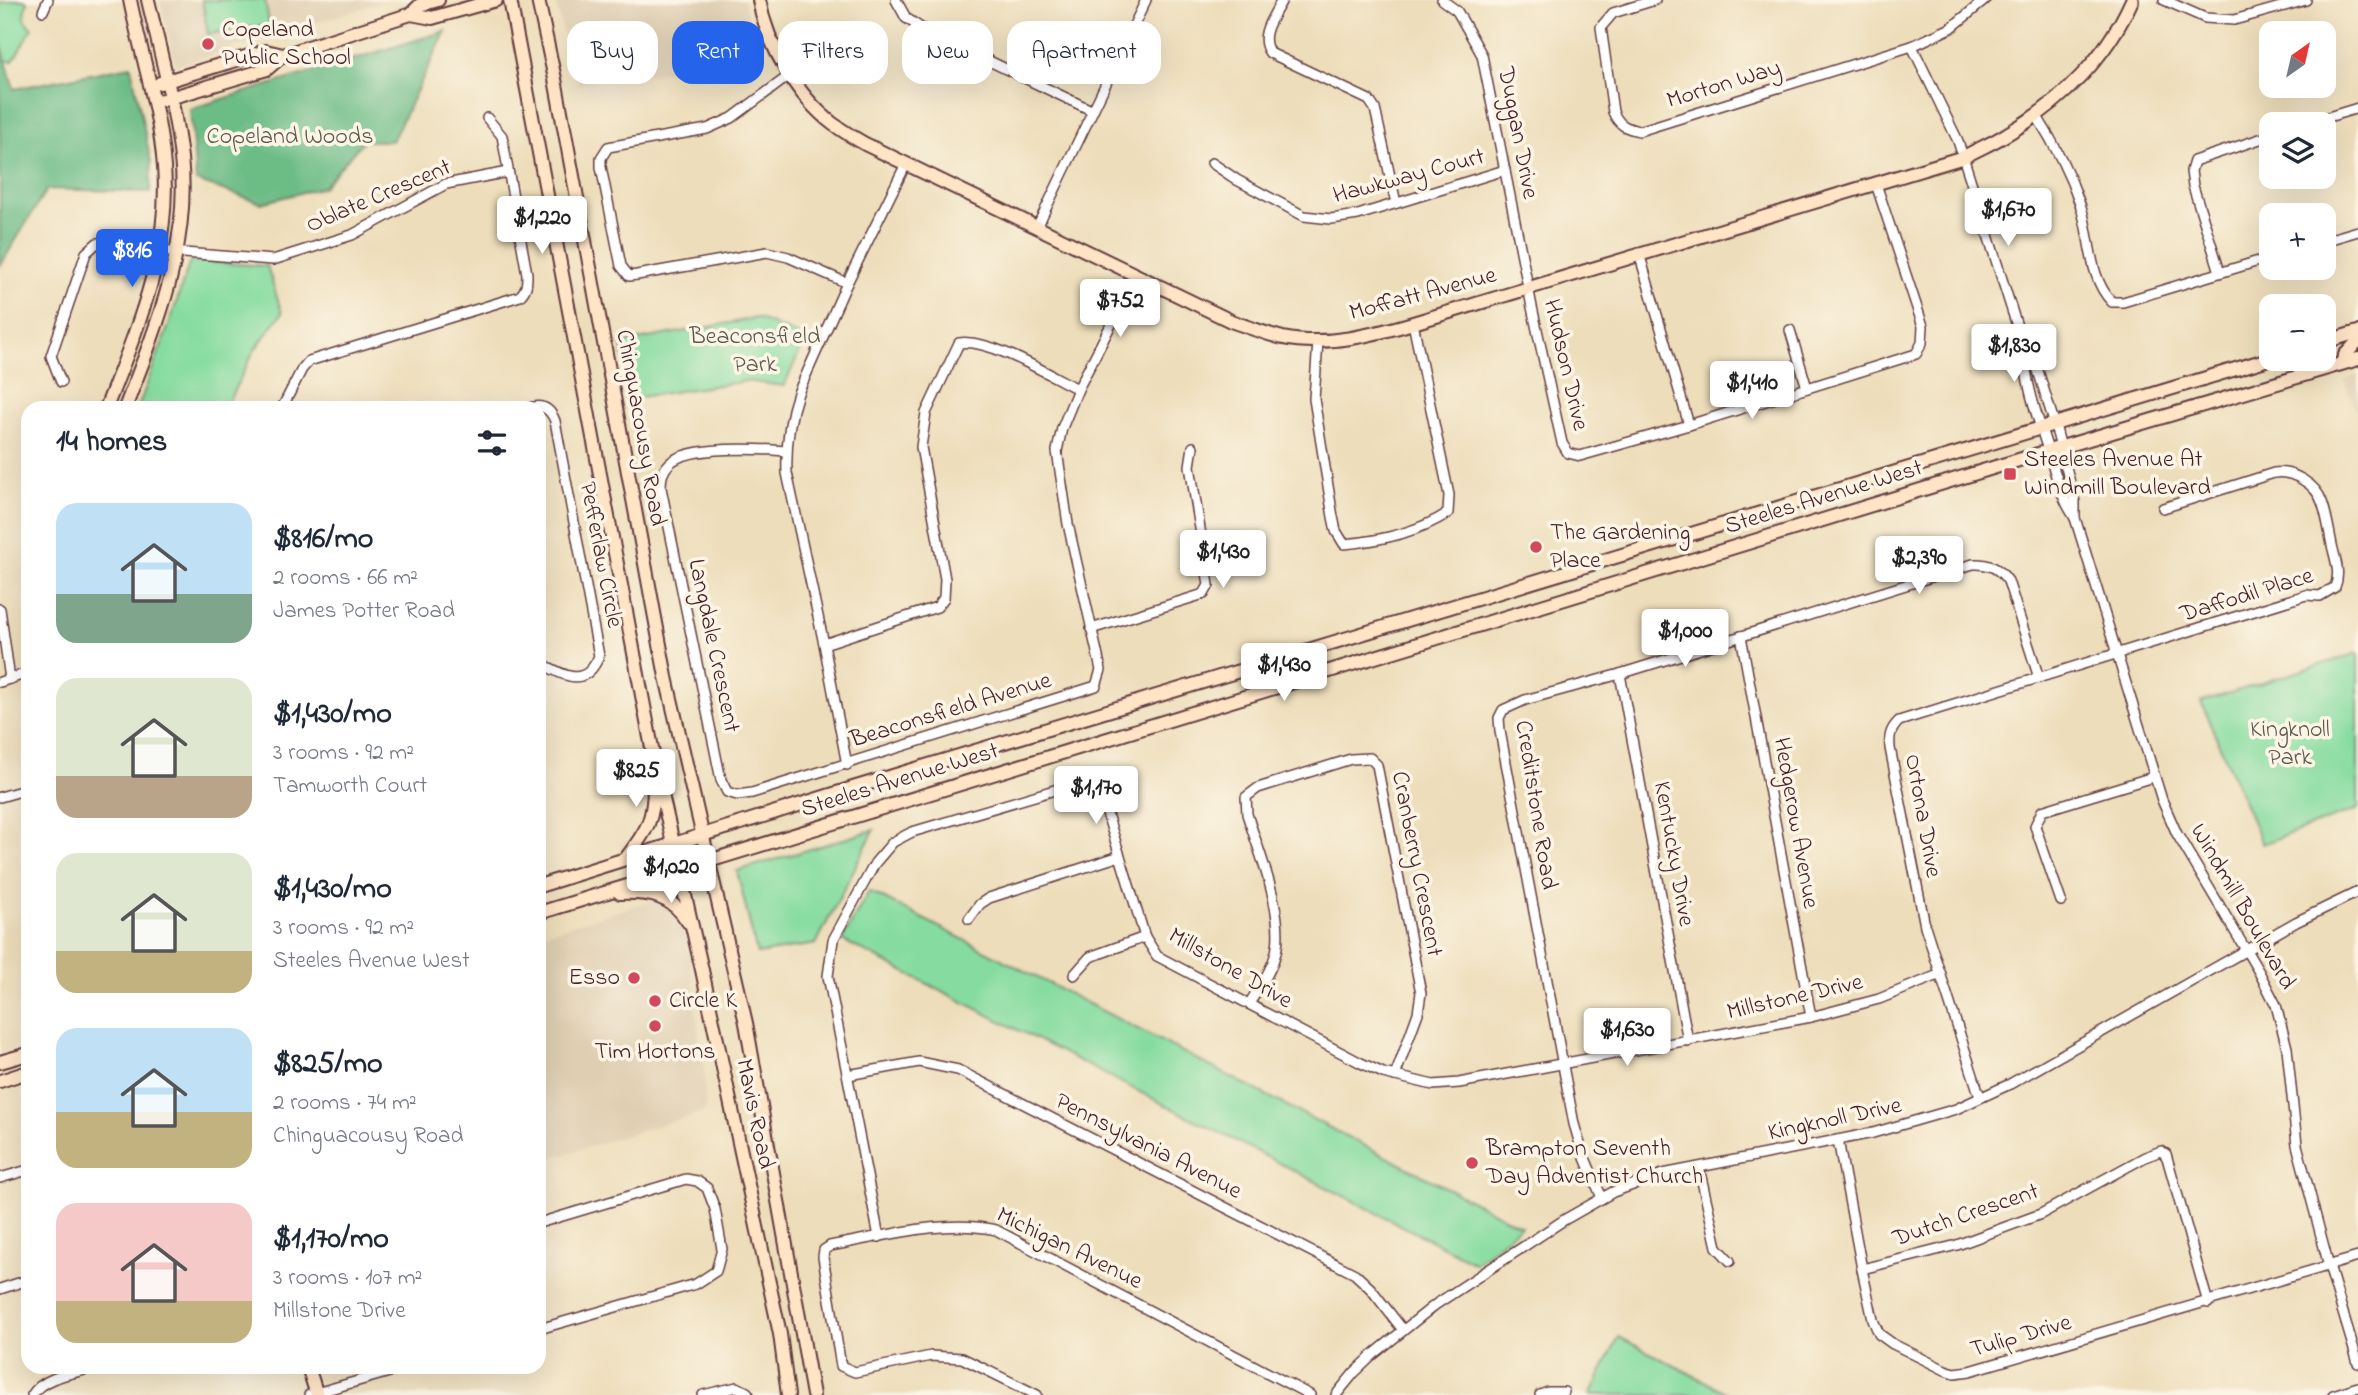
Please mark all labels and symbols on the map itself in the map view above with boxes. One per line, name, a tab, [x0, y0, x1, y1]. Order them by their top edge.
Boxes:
place label: Copeland Public School	[222, 13, 351, 76]
north arrow	[2259, 21, 2336, 98]
marker: Copeland Public School	[200, 36, 216, 52]
street label: Morton Way	[1663, 51, 1786, 120]
street label: Duggan Drive	[1487, 63, 1547, 202]
park label: Copeland Woods	[206, 120, 374, 155]
street label: Hawkway Court	[1329, 140, 1489, 215]
street label: Oblate Crescent	[301, 151, 457, 243]
pin: $1,670	[1951, 188, 2065, 248]
pin: $1,220	[485, 196, 599, 256]
pin: $816	[91, 230, 173, 289]
street label: Moffatt Avenue	[1345, 258, 1501, 331]
pin: $752	[1079, 280, 1161, 339]
street label: Hudson Drive	[1533, 296, 1597, 434]
park label: Beaconsfield Park	[689, 320, 821, 383]
pin: $1,830	[1957, 324, 2071, 384]
street label: Chinguacousy Road	[605, 327, 675, 530]
pin: $1,410	[1695, 362, 1809, 421]
place label: Steeles Avenue At Windmill Boulevard	[2024, 443, 2211, 506]
street label: Steeles Avenue West	[1721, 451, 1927, 545]
marker: Steeles Avenue At Windmill Boulevard	[2002, 466, 2018, 482]
street label: Pefferlaw Circle	[569, 479, 631, 631]
place label: The Gardening Place	[1550, 516, 1690, 579]
pin: $1,430	[1166, 530, 1280, 590]
pin: $2,390	[1862, 536, 1976, 596]
marker: The Gardening Place	[1528, 539, 1544, 555]
street label: Langdale Crescent	[678, 556, 748, 736]
street label: Daffodil Place	[2175, 559, 2318, 633]
pin: $1,000	[1628, 610, 1742, 669]
pin: $1,430	[1227, 644, 1341, 703]
street label: Beaconsfield Avenue	[845, 664, 1056, 759]
park label: Kingknoll Park	[2250, 713, 2330, 776]
street label: Creditstone Road	[1504, 718, 1566, 893]
street label: Steeles Avenue West	[797, 734, 1003, 828]
street label: Hedgerow Avenue	[1763, 735, 1827, 912]
pin: $825	[595, 750, 677, 809]
street label: Ortona Drive	[1894, 752, 1950, 881]
pin: $1,170	[1039, 766, 1153, 826]
street label: Cranberry Crescent	[1380, 768, 1451, 960]
street label: Kentucky Drive	[1642, 779, 1703, 930]
street label: Windmill Boulevard	[2180, 817, 2304, 997]
pin: $1,020	[614, 846, 728, 905]
street label: Millstone Drive	[1161, 919, 1299, 1019]
place label: Esso	[569, 961, 620, 996]
street label: Millstone Drive	[1724, 965, 1867, 1031]
marker: Esso	[626, 970, 642, 986]
place label: Circle K	[669, 984, 737, 1019]
marker: Circle K	[647, 993, 663, 1009]
pin: $1,630	[1570, 1009, 1684, 1068]
marker: Tim Hortons	[647, 1018, 663, 1034]
place label: Tim Hortons	[594, 1035, 716, 1070]
street label: Mavis Road	[725, 1056, 783, 1173]
street label: Pennsylvania Avenue	[1048, 1085, 1248, 1210]
street label: Kingknoll Drive	[1765, 1089, 1905, 1151]
place label: Brampton Seventh Day Adventist Church	[1485, 1132, 1703, 1196]
marker: Brampton Seventh Day Adventist Church	[1464, 1155, 1480, 1171]
street label: Dutch Crescent	[1887, 1175, 2044, 1258]
street label: Michigan Avenue	[990, 1199, 1148, 1300]
street label: Tulip Drive	[1966, 1306, 2076, 1368]

